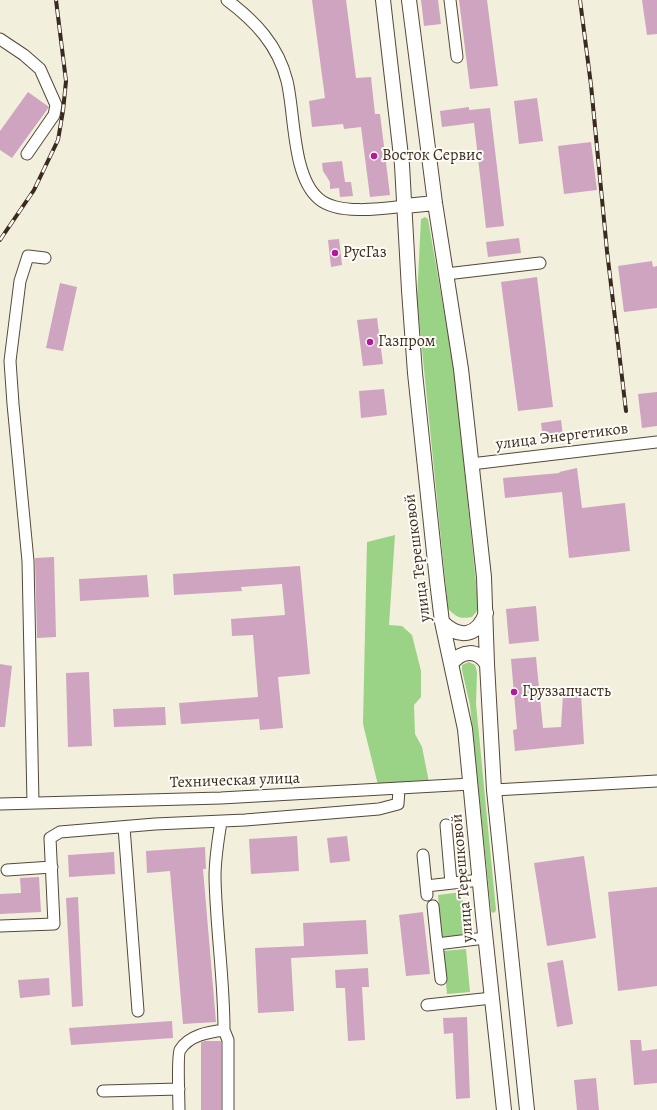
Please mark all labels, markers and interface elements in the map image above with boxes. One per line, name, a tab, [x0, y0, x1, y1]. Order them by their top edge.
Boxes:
place label: Восток Сервис	[382, 146, 482, 166]
marker: Восток Сервис	[369, 151, 379, 161]
place label: РусГаз	[343, 243, 387, 263]
marker: РусГаз	[330, 248, 340, 258]
place label: Газпром	[378, 332, 435, 352]
marker: Газпром	[365, 337, 375, 347]
street label: улица Энергетиков	[495, 419, 629, 455]
street label: улица Терешковой	[401, 493, 435, 623]
place label: Груззапчасть	[522, 682, 611, 702]
marker: Груззапчасть	[509, 687, 519, 697]
street label: Техническая улица	[170, 769, 300, 793]
street label: улица Терешковой	[448, 813, 478, 943]

